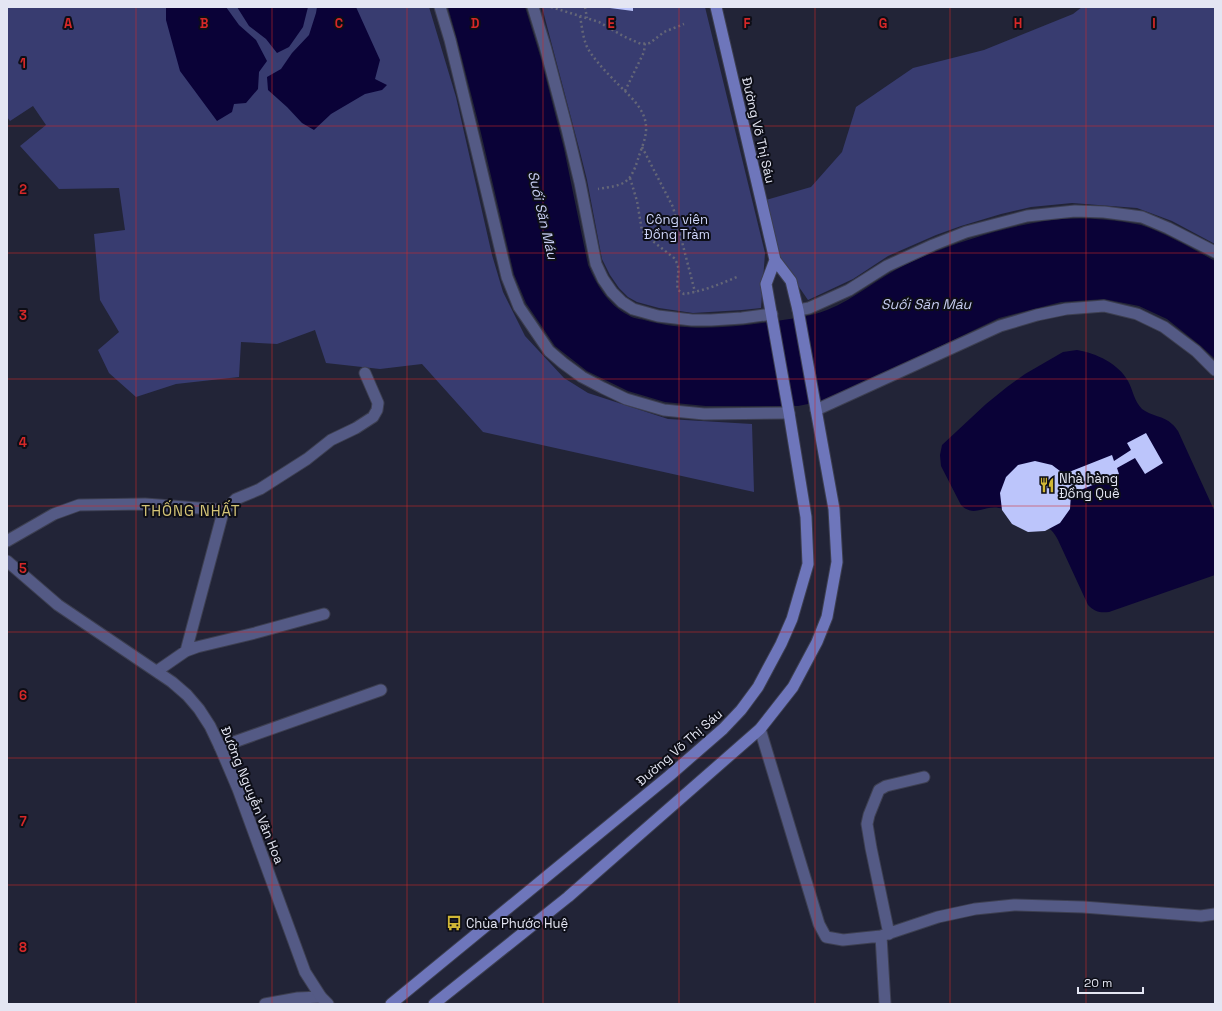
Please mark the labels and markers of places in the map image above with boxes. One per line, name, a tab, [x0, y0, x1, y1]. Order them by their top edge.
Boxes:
place label: Nhà hàng Đồng Quê	[1059, 470, 1120, 502]
restaurant icon: Nhà hàng Đồng Quê	[1038, 476, 1056, 494]
bus stop icon: Chùa Phước Huệ	[445, 914, 463, 932]
place label: Chùa Phước Huệ	[466, 915, 568, 932]

